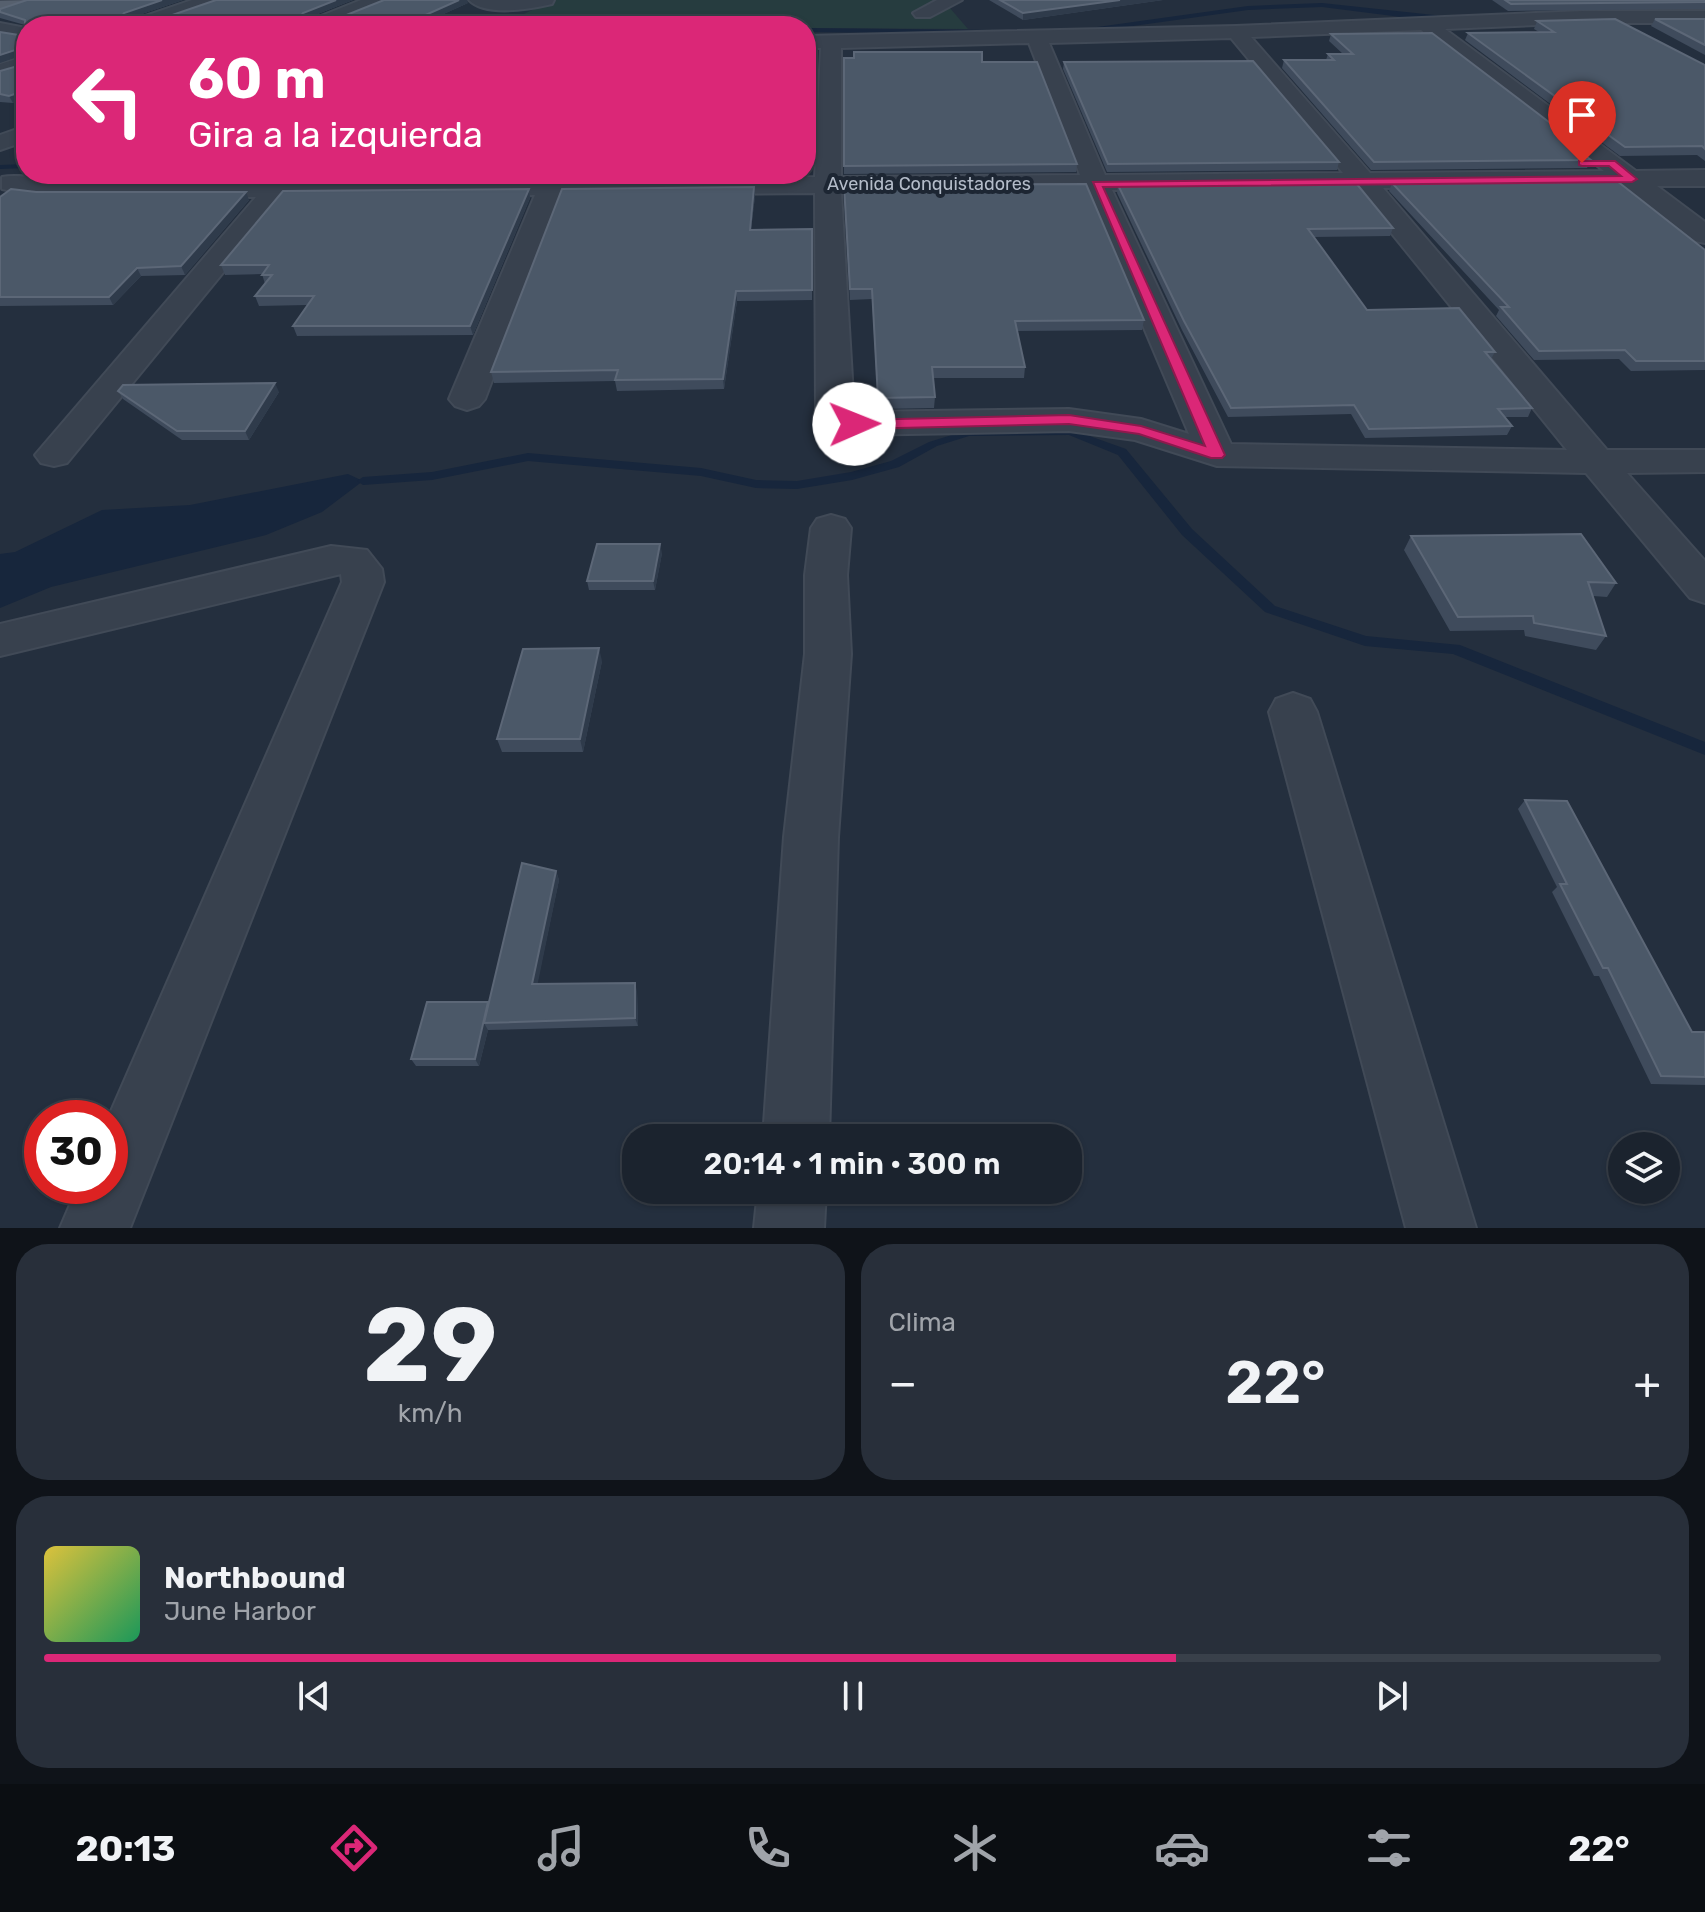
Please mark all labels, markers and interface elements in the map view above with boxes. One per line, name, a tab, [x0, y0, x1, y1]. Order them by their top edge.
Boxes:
text: 60 m	[188, 46, 326, 112]
icon: left	[56, 48, 160, 152]
pin	[1548, 81, 1616, 163]
icon: arrive	[1560, 93, 1604, 137]
text: Gira a la izquierda	[188, 113, 483, 156]
street label: Avenida Conquistadores	[827, 173, 1031, 195]
position arrow	[812, 382, 896, 466]
speed limit sign: 30	[24, 1100, 128, 1204]
map controls	[1608, 1132, 1680, 1204]
button: layers	[1608, 1132, 1680, 1204]
text: 20:14 · 1 min · 300 m	[703, 1146, 1001, 1182]
text: 29	[363, 1284, 497, 1407]
text: Clima	[889, 1307, 956, 1338]
text: 22°	[1225, 1347, 1326, 1418]
text: −	[889, 1357, 917, 1409]
text: +	[1634, 1357, 1661, 1409]
text: km/h	[398, 1398, 463, 1429]
text: Northbound	[164, 1560, 346, 1596]
text: June Harbor	[164, 1596, 316, 1627]
icon: previous	[292, 1674, 336, 1718]
icon: pause	[831, 1674, 875, 1718]
icon: next	[1370, 1674, 1414, 1718]
icon: directions	[326, 1820, 382, 1876]
icon: music	[533, 1820, 589, 1876]
icon: phone	[740, 1820, 796, 1876]
icon: climate	[947, 1820, 1003, 1876]
icon: car	[1154, 1820, 1210, 1876]
icon: filters	[1361, 1820, 1417, 1876]
text: 20:13	[75, 1827, 175, 1870]
text: 22°	[1568, 1827, 1630, 1870]

